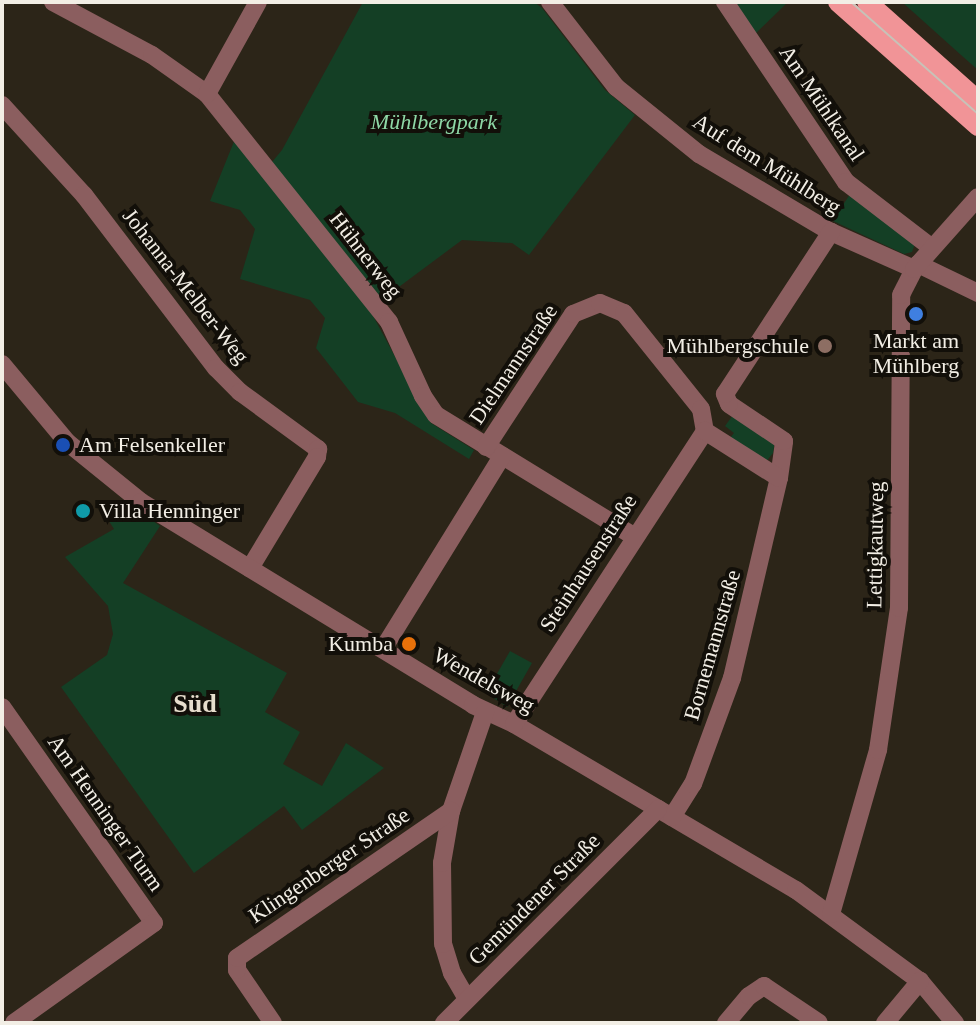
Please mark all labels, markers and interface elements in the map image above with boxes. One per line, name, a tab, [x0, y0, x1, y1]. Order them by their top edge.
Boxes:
street label: Am Mühlkanal	[774, 40, 870, 166]
street label: Auf dem Mühlberg	[688, 108, 846, 220]
park label: Mühlbergpark	[371, 109, 497, 135]
street label: Johanna-Melber-Weg	[117, 203, 255, 369]
street label: Hühnerweg	[324, 206, 408, 304]
street label: Dielmannstraße	[463, 299, 563, 429]
marker: Markt am Mühlberg	[907, 305, 925, 323]
place label: Markt am Mühlberg	[873, 327, 959, 378]
place label: Mühlbergschule	[666, 333, 809, 359]
marker: Mühlbergschule	[816, 337, 834, 355]
place label: Am Felsenkeller	[79, 432, 225, 458]
marker: Am Felsenkeller	[54, 436, 72, 454]
street label: Lettigkautweg	[861, 481, 889, 609]
street label: Steinhausenstraße	[534, 489, 642, 637]
place label: Villa Henninger	[99, 498, 240, 524]
marker: Villa Henninger	[74, 502, 92, 520]
street label: Bornemannstraße	[678, 567, 746, 723]
place label: Kumba	[328, 631, 393, 657]
marker: Kumba	[400, 635, 418, 653]
street label: Wendelsweg	[429, 641, 539, 719]
district label: Süd	[173, 688, 217, 720]
street label: Am Henninger Turm	[42, 730, 170, 896]
street label: Klingenberger Straße	[244, 801, 414, 929]
street label: Gemündener Straße	[463, 828, 605, 970]

